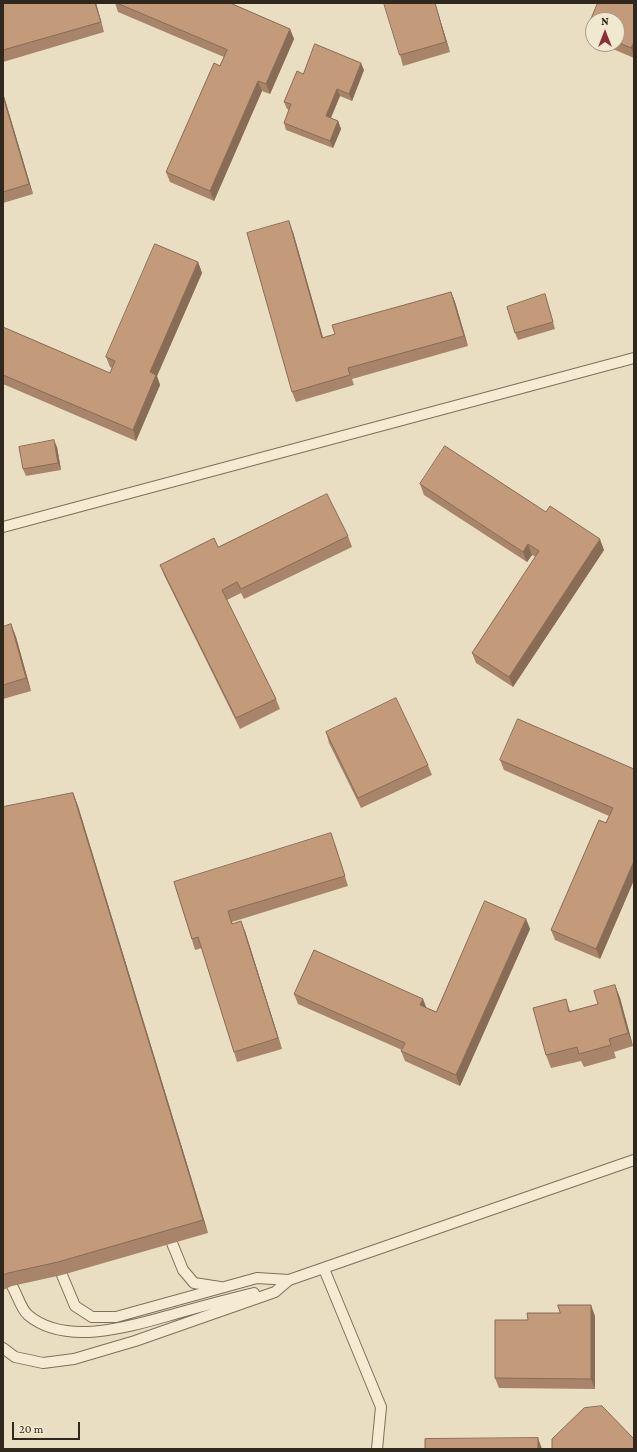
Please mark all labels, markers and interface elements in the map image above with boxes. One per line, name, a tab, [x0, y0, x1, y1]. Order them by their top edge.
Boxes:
north arrow	[585, 12, 625, 52]
text: N	[601, 15, 609, 27]
scale bar	[14, 1414, 82, 1440]
text: 20 m	[19, 1422, 43, 1436]

